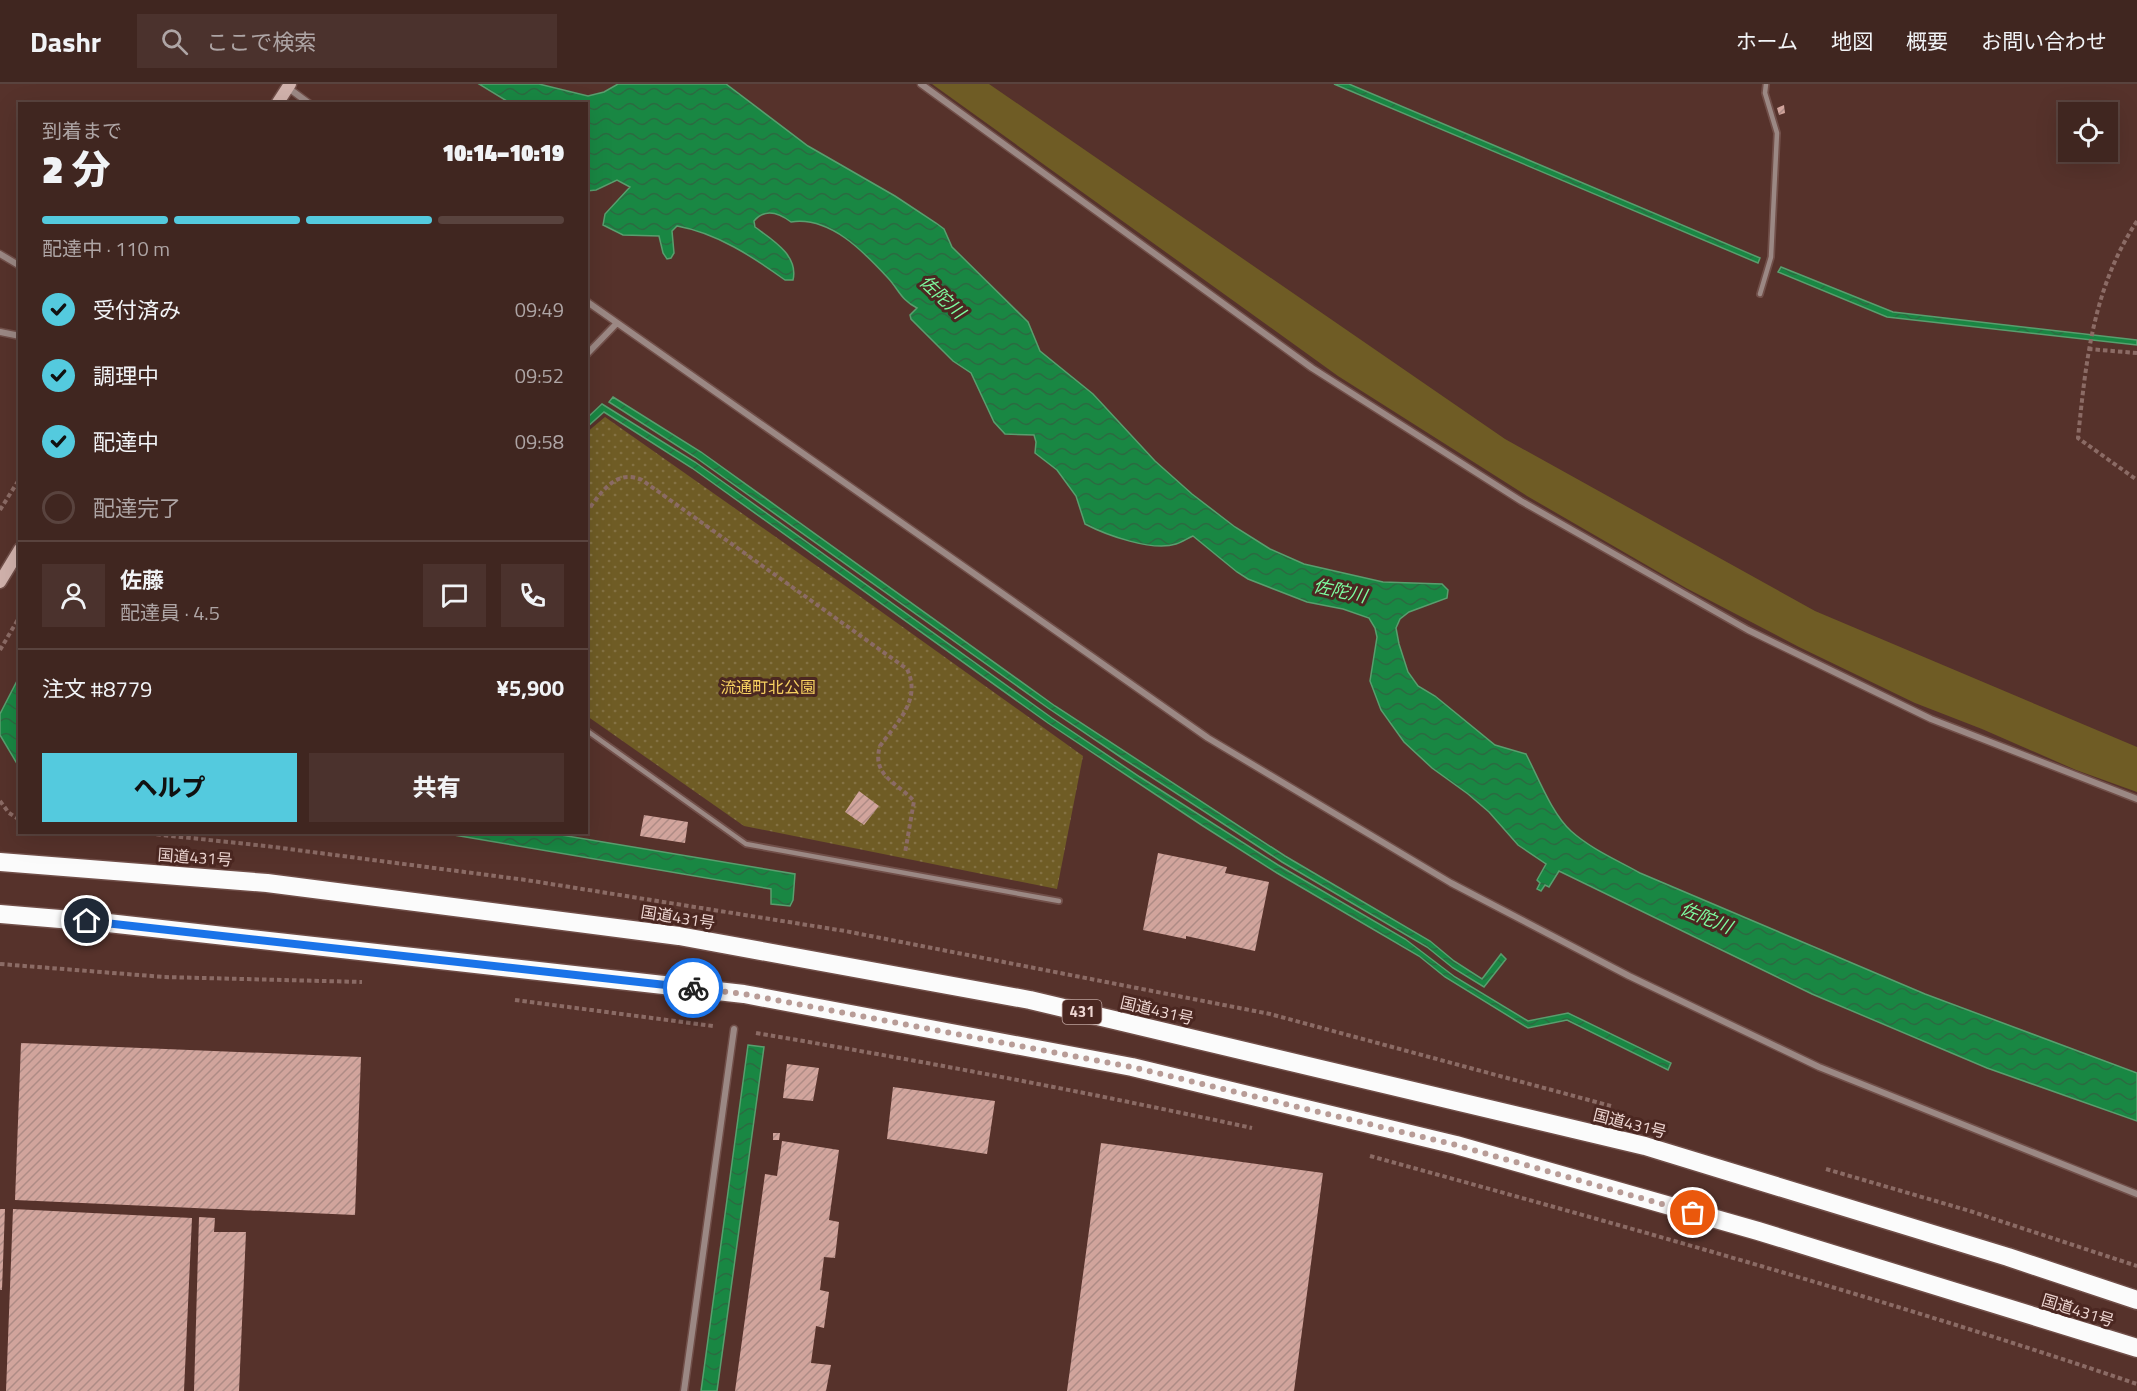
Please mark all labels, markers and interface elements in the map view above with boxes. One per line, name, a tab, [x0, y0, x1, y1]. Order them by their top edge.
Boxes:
search box	[137, 14, 557, 68]
text: Dashr	[30, 20, 101, 63]
icon: search	[158, 25, 191, 58]
text: ここで検索	[206, 25, 316, 59]
text: ホーム	[1736, 25, 1798, 57]
text: 地図	[1831, 25, 1873, 57]
text: 概要	[1906, 25, 1948, 57]
text: お問い合わせ	[1981, 25, 2107, 57]
map controls	[2058, 102, 2118, 162]
button: locate	[2058, 102, 2118, 162]
text: 到着まで	[42, 115, 122, 146]
text: 10:14–10:19	[442, 136, 564, 170]
text: 2 分	[42, 139, 111, 198]
text: 配達中 · 110 m	[42, 233, 170, 264]
water label: 佐陀川	[913, 268, 973, 326]
icon: check	[42, 293, 75, 326]
text: 受付済み	[93, 293, 181, 327]
text: 09:49	[515, 294, 564, 325]
icon: check	[42, 359, 75, 392]
text: 調理中	[93, 359, 159, 393]
text: 09:52	[515, 360, 564, 391]
icon: check	[42, 425, 75, 458]
text: 配達中	[93, 425, 159, 459]
text: 09:58	[515, 426, 564, 457]
text: 配達完了	[93, 491, 181, 525]
text: 佐藤	[120, 563, 164, 597]
button: person	[42, 564, 105, 627]
button: chat	[423, 564, 486, 627]
button: phone	[501, 564, 564, 627]
water label: 佐陀川	[1311, 572, 1371, 610]
text: 配達員 · 4.5	[120, 597, 220, 628]
text: ¥5,900	[497, 671, 564, 705]
text: 注文 #8779	[42, 672, 152, 706]
park label: 流通町北公園	[720, 675, 816, 699]
button: ヘルプ	[42, 753, 297, 822]
button: 共有	[309, 753, 564, 822]
street label: 国道431号	[157, 842, 233, 872]
pin	[61, 895, 112, 946]
water label: 佐陀川	[1676, 895, 1738, 941]
street label: 国道431号	[639, 899, 717, 935]
icon: home	[70, 904, 103, 937]
courier	[663, 958, 723, 1018]
icon: bike	[677, 972, 710, 1005]
street label: 国道431号	[1118, 990, 1196, 1030]
road number: 431	[1062, 1000, 1102, 1024]
street label: 国道431号	[1591, 1102, 1669, 1144]
pin	[1667, 1187, 1718, 1238]
icon: bag	[1676, 1196, 1709, 1229]
street label: 国道431号	[2039, 1288, 2117, 1332]

